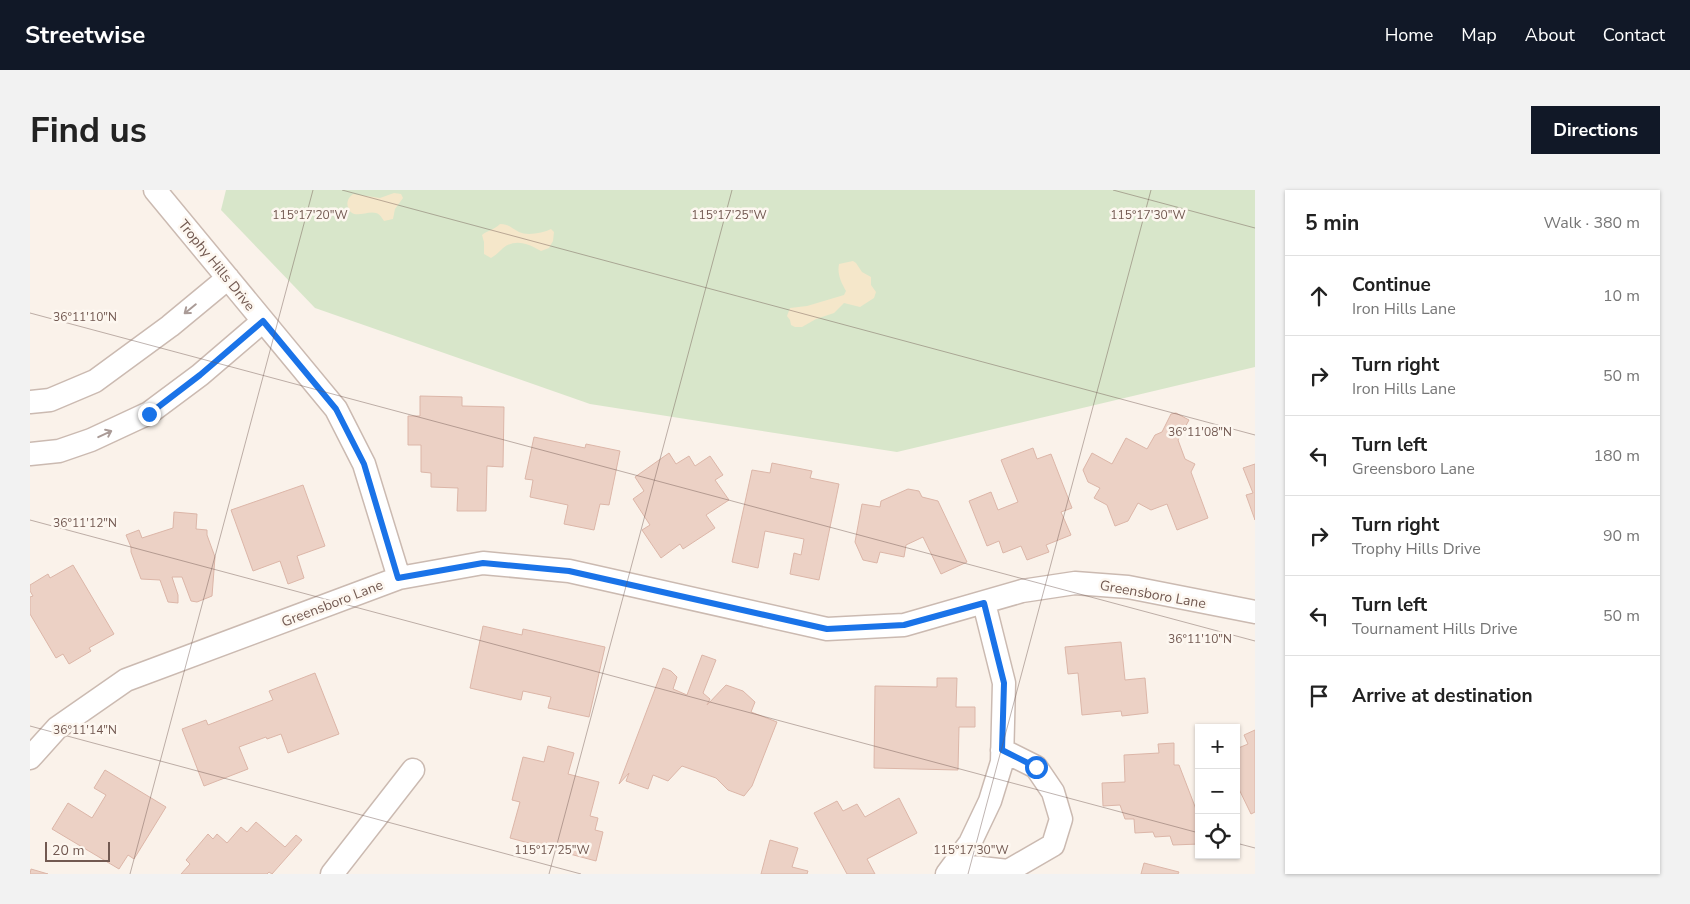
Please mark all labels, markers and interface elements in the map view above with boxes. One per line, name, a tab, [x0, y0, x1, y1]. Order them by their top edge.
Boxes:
text: Streetwise	[25, 19, 145, 51]
text: Home	[1385, 23, 1433, 47]
text: Map	[1461, 23, 1497, 47]
text: About	[1525, 23, 1575, 47]
text: Contact	[1603, 23, 1665, 47]
button: Directions	[1531, 106, 1660, 154]
text: Find us	[30, 107, 147, 154]
text: 115°17'20"W	[272, 207, 348, 223]
text: 115°17'25"W	[691, 207, 767, 223]
text: 115°17'30"W	[1110, 207, 1186, 223]
text: 5 min	[1305, 209, 1359, 237]
text: Walk · 380 m	[1544, 212, 1640, 234]
street label: Trophy Hills Drive	[174, 216, 259, 315]
text: Continue	[1352, 272, 1431, 298]
icon: ahead	[1305, 282, 1333, 310]
text: 10 m	[1603, 285, 1640, 307]
text: Iron Hills Lane	[1352, 298, 1456, 320]
one-way arrow	[184, 304, 197, 315]
text: 36°11'10"N	[53, 309, 117, 325]
text: Turn right	[1352, 352, 1439, 378]
icon: right	[1305, 362, 1333, 390]
text: 50 m	[1603, 365, 1640, 387]
text: Iron Hills Lane	[1352, 378, 1456, 400]
route end	[138, 403, 161, 426]
text: 36°11'08"N	[1168, 424, 1232, 440]
one-way arrow	[97, 429, 112, 438]
text: Turn left	[1352, 432, 1427, 458]
icon: left	[1305, 442, 1333, 470]
text: 180 m	[1593, 445, 1640, 467]
text: Greensboro Lane	[1352, 458, 1475, 480]
text: Turn right	[1352, 512, 1439, 538]
text: 36°11'12"N	[53, 515, 117, 531]
icon: right	[1305, 522, 1333, 550]
text: 90 m	[1603, 525, 1640, 547]
text: Trophy Hills Drive	[1352, 538, 1481, 560]
street label: Greensboro Lane	[279, 575, 386, 632]
street label: Greensboro Lane	[1098, 576, 1207, 613]
text: Turn left	[1352, 592, 1427, 618]
icon: left	[1305, 602, 1333, 630]
text: 50 m	[1603, 605, 1640, 627]
text: Tournament Hills Drive	[1352, 618, 1518, 640]
text: 36°11'10"N	[1168, 631, 1232, 647]
icon: arrive	[1305, 682, 1333, 710]
text: Arrive at destination	[1352, 683, 1533, 709]
text: 36°11'14"N	[53, 722, 117, 738]
map controls	[1195, 724, 1240, 859]
button: +	[1195, 724, 1240, 769]
route start	[1025, 756, 1048, 779]
button: −	[1195, 769, 1240, 814]
button: locate	[1195, 814, 1240, 859]
scale bar	[45, 839, 110, 862]
text: 20 m	[52, 841, 84, 860]
text: 115°17'25"W	[514, 842, 590, 858]
text: 115°17'30"W	[933, 842, 1009, 858]

